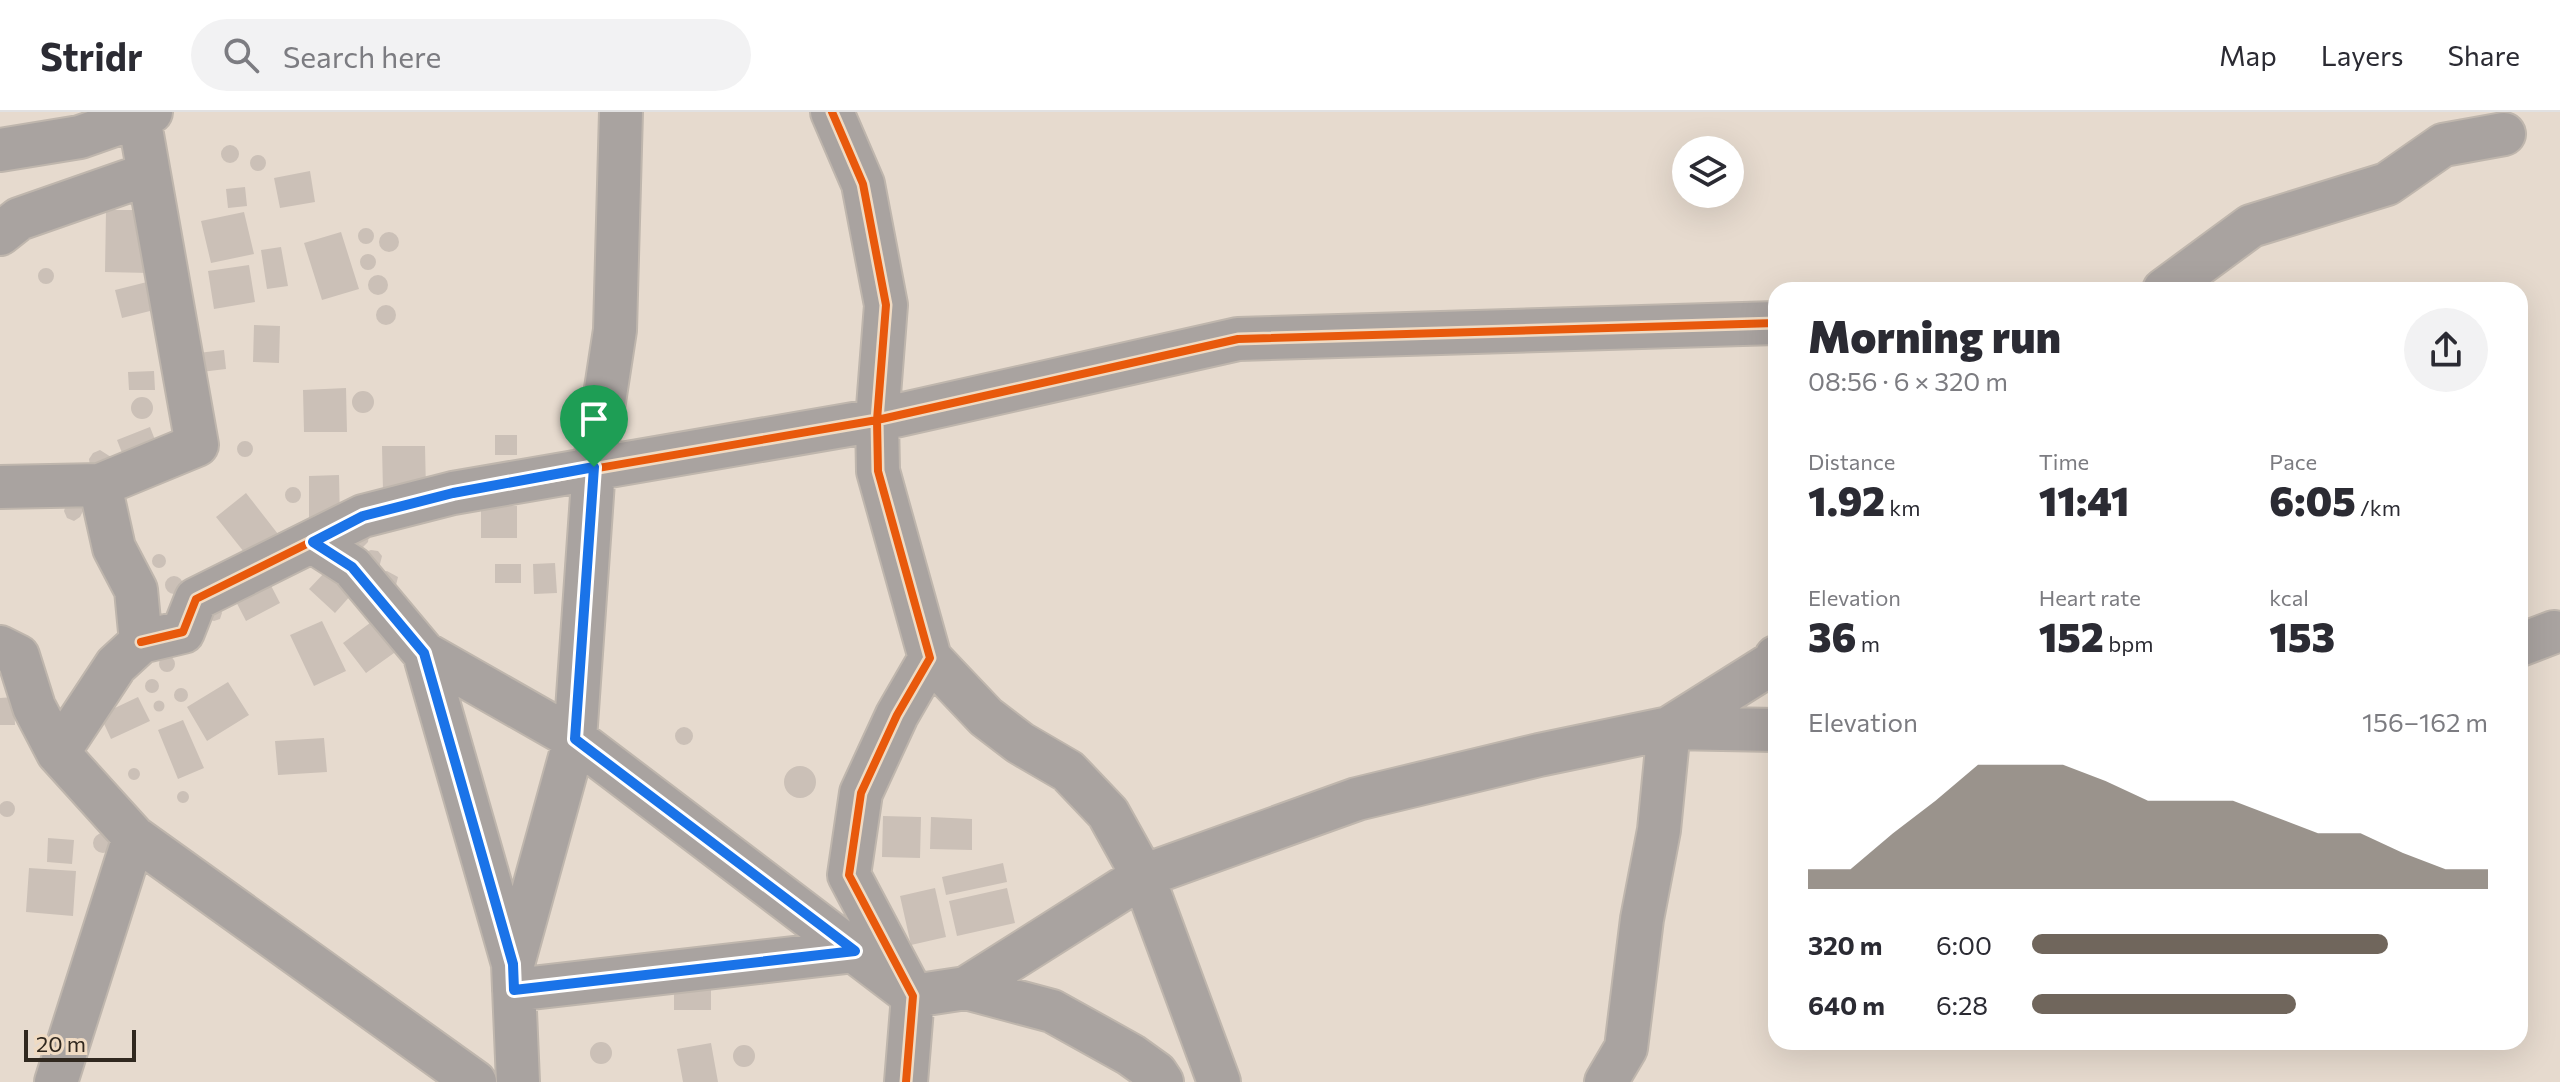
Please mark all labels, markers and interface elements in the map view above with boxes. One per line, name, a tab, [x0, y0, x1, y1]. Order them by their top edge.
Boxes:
search box	[191, 19, 751, 91]
text: Stridr	[40, 32, 143, 79]
icon: search	[219, 33, 263, 77]
text: Search here	[283, 37, 441, 74]
text: Map	[2219, 38, 2277, 72]
text: Layers	[2321, 38, 2403, 72]
text: Share	[2447, 38, 2520, 72]
map controls	[1672, 136, 1744, 208]
button: layers	[1672, 136, 1744, 208]
text: Morning run	[1808, 308, 2061, 362]
button: share	[2404, 308, 2488, 392]
text: 08:56 · 6 × 320 m	[1808, 365, 2008, 396]
pin	[560, 385, 628, 467]
icon: arrive	[572, 397, 616, 441]
text: Distance	[1808, 448, 1895, 475]
text: Time	[2039, 448, 2089, 475]
text: Pace	[2269, 448, 2317, 475]
text: 1.92	[1808, 475, 1885, 524]
text: 11:41	[2039, 475, 2130, 524]
text: 6:05	[2269, 475, 2356, 524]
text: km	[1885, 494, 1920, 521]
text: /km	[2356, 494, 2401, 521]
text: Elevation	[1808, 584, 1901, 611]
text: Heart rate	[2039, 584, 2141, 611]
text: kcal	[2269, 584, 2309, 611]
text: 36	[1808, 611, 1856, 660]
text: 152	[2039, 611, 2104, 660]
text: 153	[2269, 611, 2335, 660]
text: m	[1856, 630, 1880, 657]
text: bpm	[2104, 630, 2153, 657]
text: Elevation	[1808, 706, 1918, 737]
text: 156–162 m	[2362, 706, 2488, 737]
text: 320 m	[1808, 929, 1883, 960]
text: 6:00	[1936, 929, 1992, 960]
text: 640 m	[1808, 989, 1885, 1020]
text: 6:28	[1936, 989, 1988, 1020]
scale bar	[24, 1026, 136, 1062]
text: 20 m	[36, 1030, 86, 1057]

